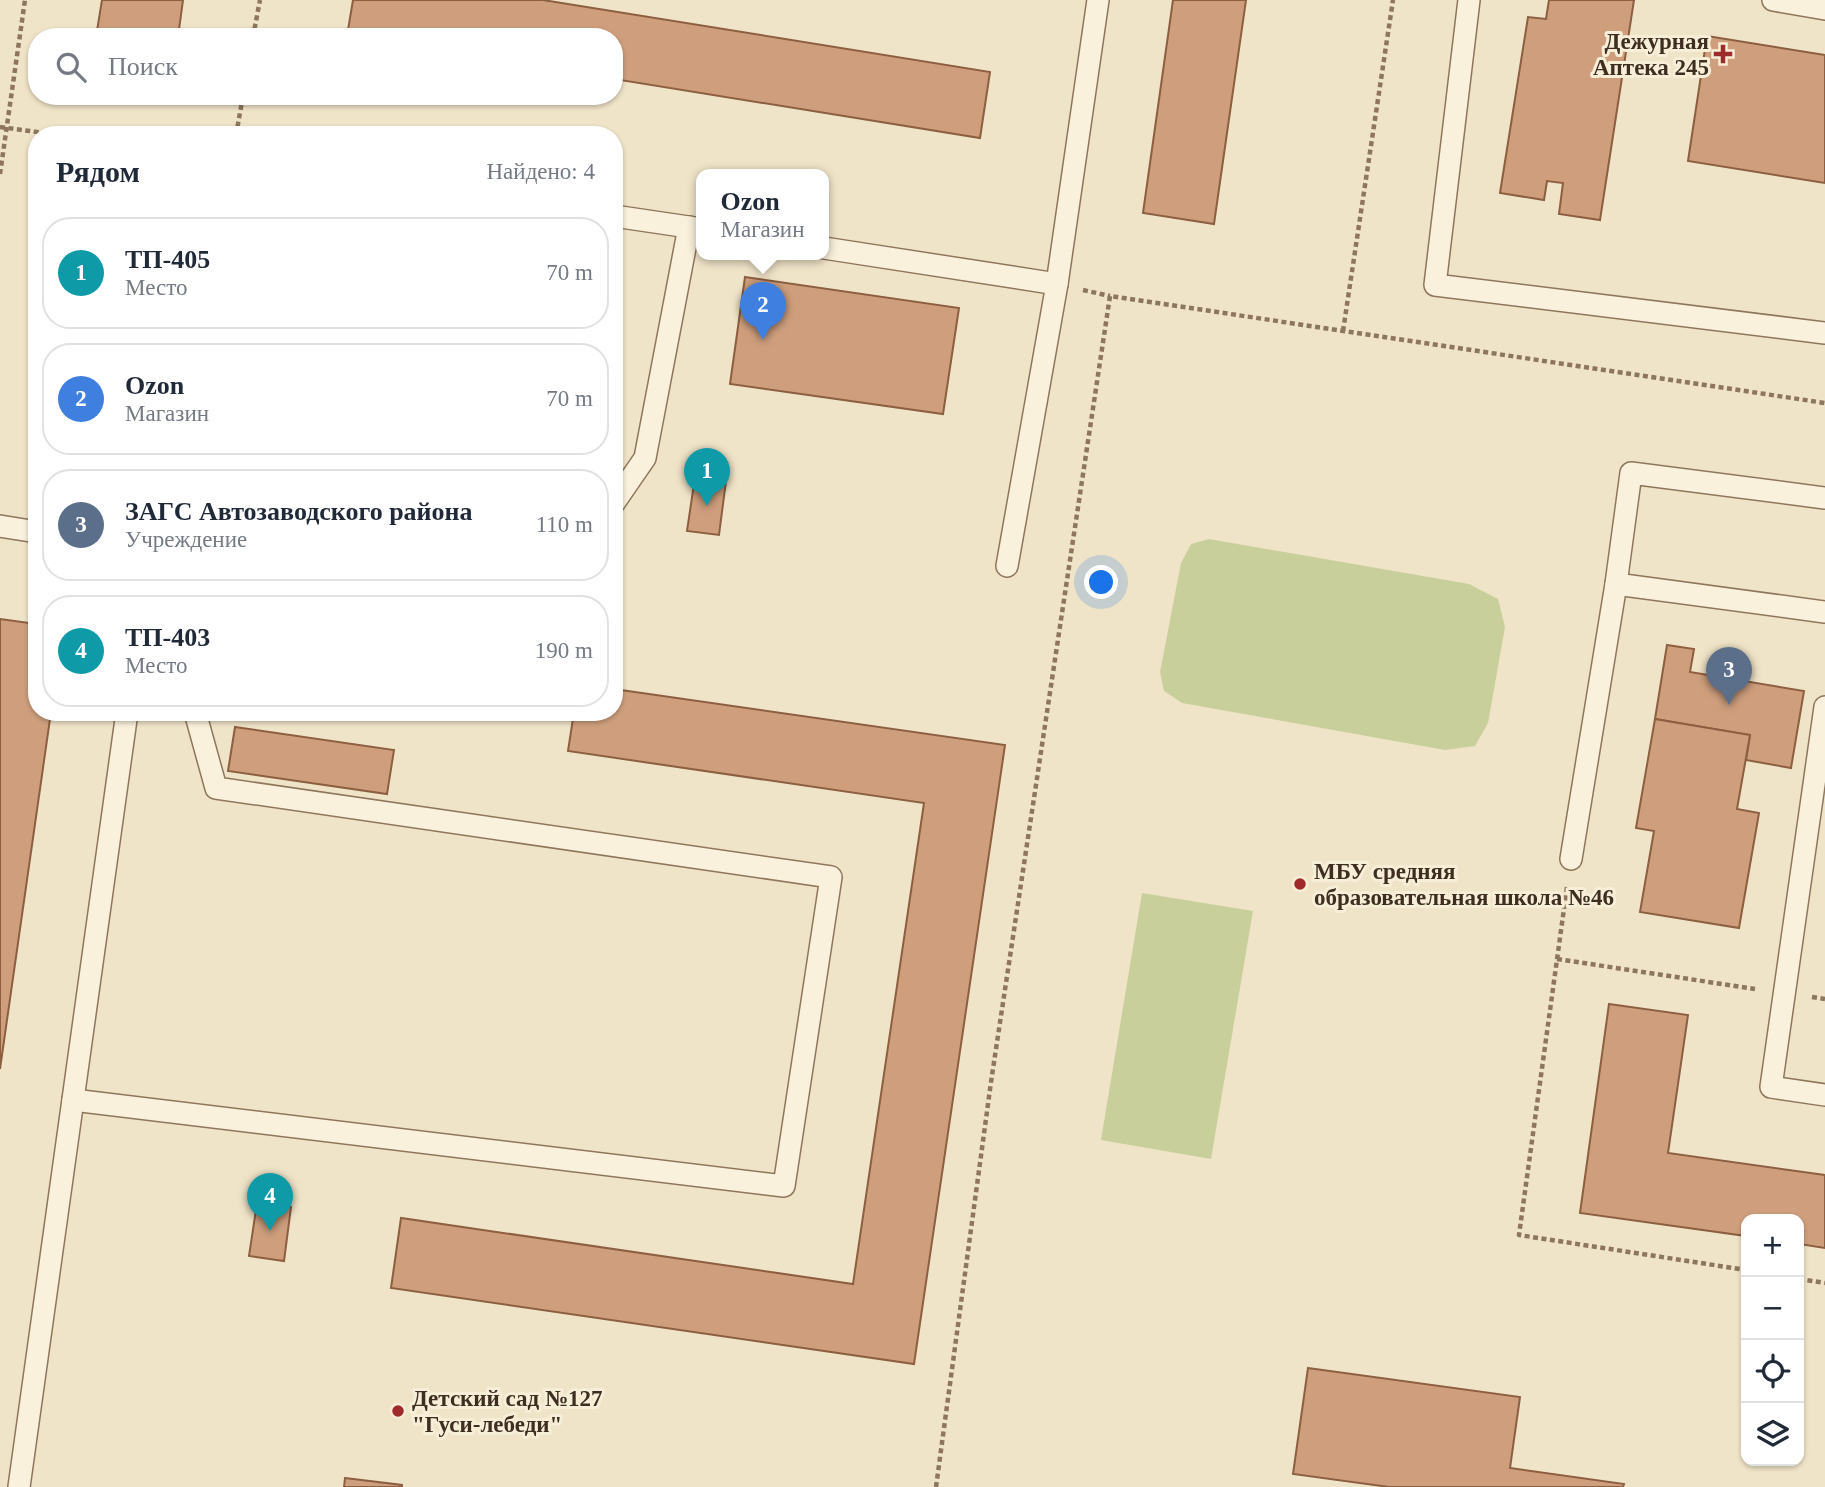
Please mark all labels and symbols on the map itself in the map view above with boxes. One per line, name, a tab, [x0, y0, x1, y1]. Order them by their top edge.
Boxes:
place label: Дежурная Аптека 245	[1593, 29, 1709, 80]
marker: Дежурная Аптека 245	[1715, 46, 1731, 62]
pin: 2	[740, 282, 786, 340]
pin: 1	[684, 448, 730, 506]
your location	[1084, 565, 1118, 599]
pin: 3	[1706, 647, 1752, 705]
place label: МБУ средняя образовательная школа №46	[1314, 859, 1614, 910]
marker: МБУ средняя образовательная школа №46	[1292, 876, 1308, 892]
pin: 4	[247, 1173, 293, 1231]
place label: Детский сад №127 "Гуси-лебеди"	[412, 1386, 603, 1437]
marker: Детский сад №127 "Гуси-лебеди"	[390, 1403, 406, 1419]

